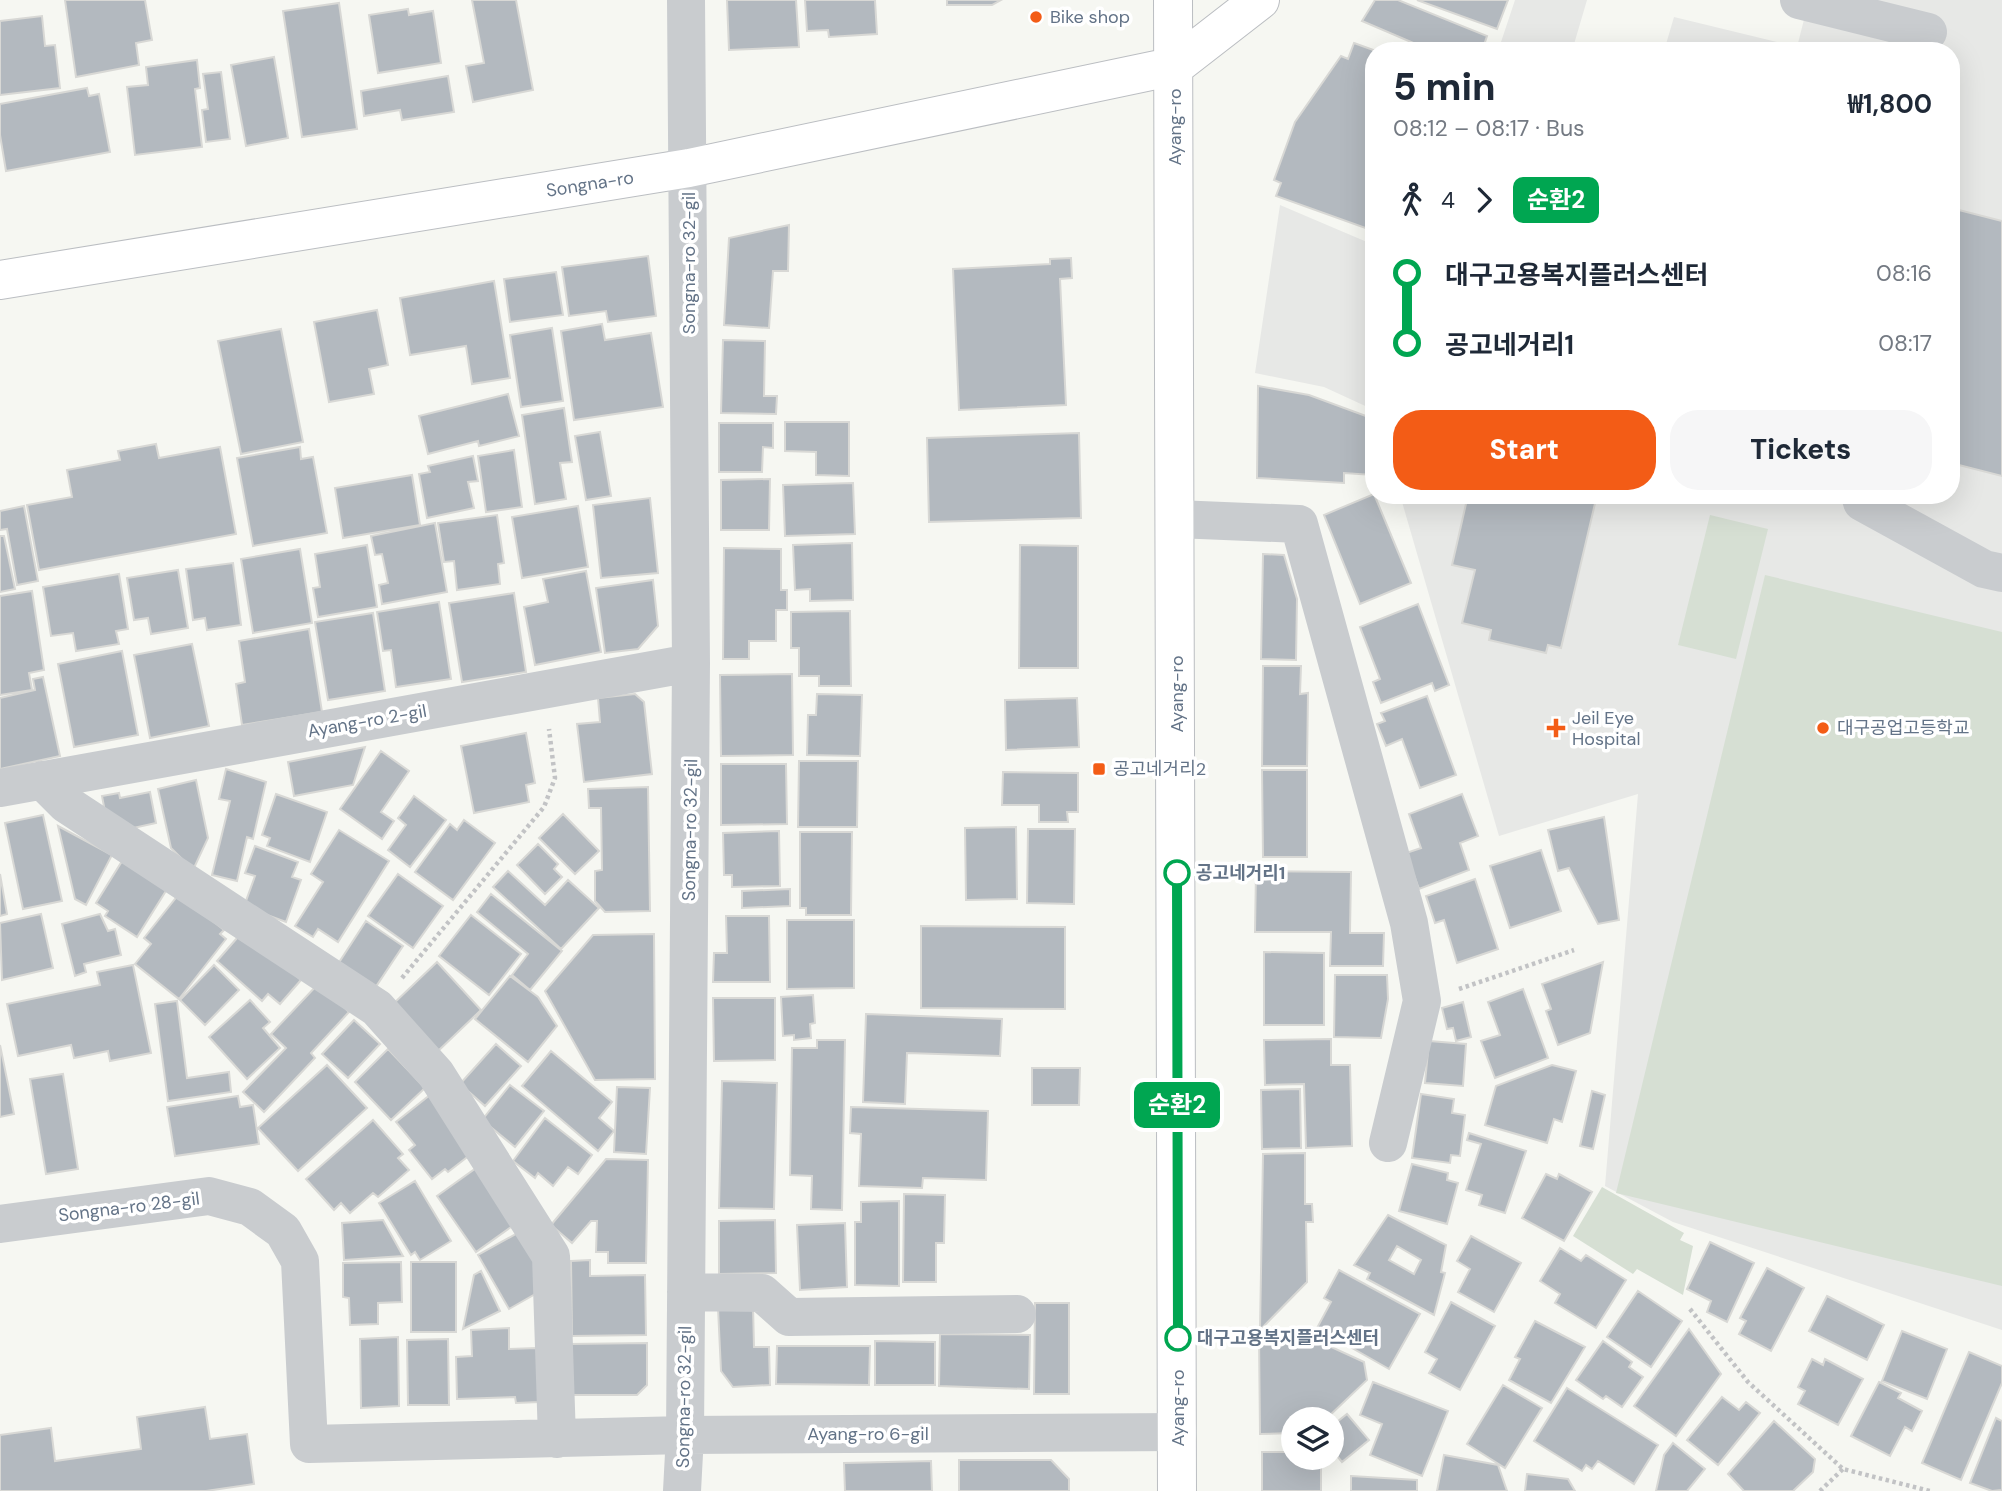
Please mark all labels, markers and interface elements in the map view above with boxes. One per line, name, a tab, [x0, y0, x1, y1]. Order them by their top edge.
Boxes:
place label: Bike shop	[1050, 5, 1130, 29]
marker: Bike shop	[1028, 9, 1044, 25]
text: 5 min	[1393, 62, 1496, 112]
text: ₩1,800	[1848, 87, 1932, 121]
street label: Ayang-ro	[1163, 88, 1187, 166]
text: 08:12 – 08:17 · Bus	[1393, 113, 1585, 143]
street label: Songna-ro	[544, 165, 636, 203]
icon: walk	[1393, 181, 1431, 219]
icon: forward	[1465, 181, 1503, 219]
text: 순환2	[1527, 184, 1585, 215]
text: 4	[1441, 185, 1455, 215]
street label: Songna-ro 32-gil	[677, 192, 701, 334]
text: 대구고용복지플러스센터	[1445, 258, 1708, 292]
text: 08:16	[1876, 258, 1932, 288]
text: 공고네거리1	[1445, 328, 1574, 362]
text: 08:17	[1878, 328, 1932, 358]
button: Start	[1393, 410, 1656, 490]
button: Tickets	[1670, 410, 1932, 490]
street label: Ayang-ro	[1165, 655, 1189, 733]
street label: Ayang-ro 2-gil	[306, 699, 428, 743]
place label: Jeil Eye Hospital	[1572, 706, 1640, 751]
place label: 대구공업고등학교	[1837, 716, 1969, 740]
marker: Jeil Eye Hospital	[1546, 718, 1566, 738]
marker: 대구공업고등학교	[1815, 720, 1831, 736]
place label: 공고네거리2	[1113, 757, 1206, 781]
street label: Songna-ro 32-gil	[677, 759, 703, 901]
marker: 공고네거리2	[1091, 761, 1107, 777]
marker: 공고네거리1	[1164, 860, 1190, 886]
place label: 공고네거리1	[1196, 861, 1285, 885]
line badge: 순환2	[1137, 1082, 1217, 1128]
text: 순환2	[1148, 1089, 1206, 1120]
street label: Songna-ro 28-gil	[57, 1186, 201, 1228]
marker: 대구고용복지플러스센터	[1165, 1325, 1191, 1351]
street label: Songna-ro 32-gil	[671, 1326, 697, 1468]
place label: 대구고용복지플러스센터	[1197, 1326, 1379, 1350]
street label: Ayang-ro	[1166, 1369, 1190, 1447]
map controls	[1281, 1407, 1344, 1470]
button: layers	[1281, 1407, 1344, 1470]
street label: Ayang-ro 6-gil	[807, 1422, 929, 1446]

